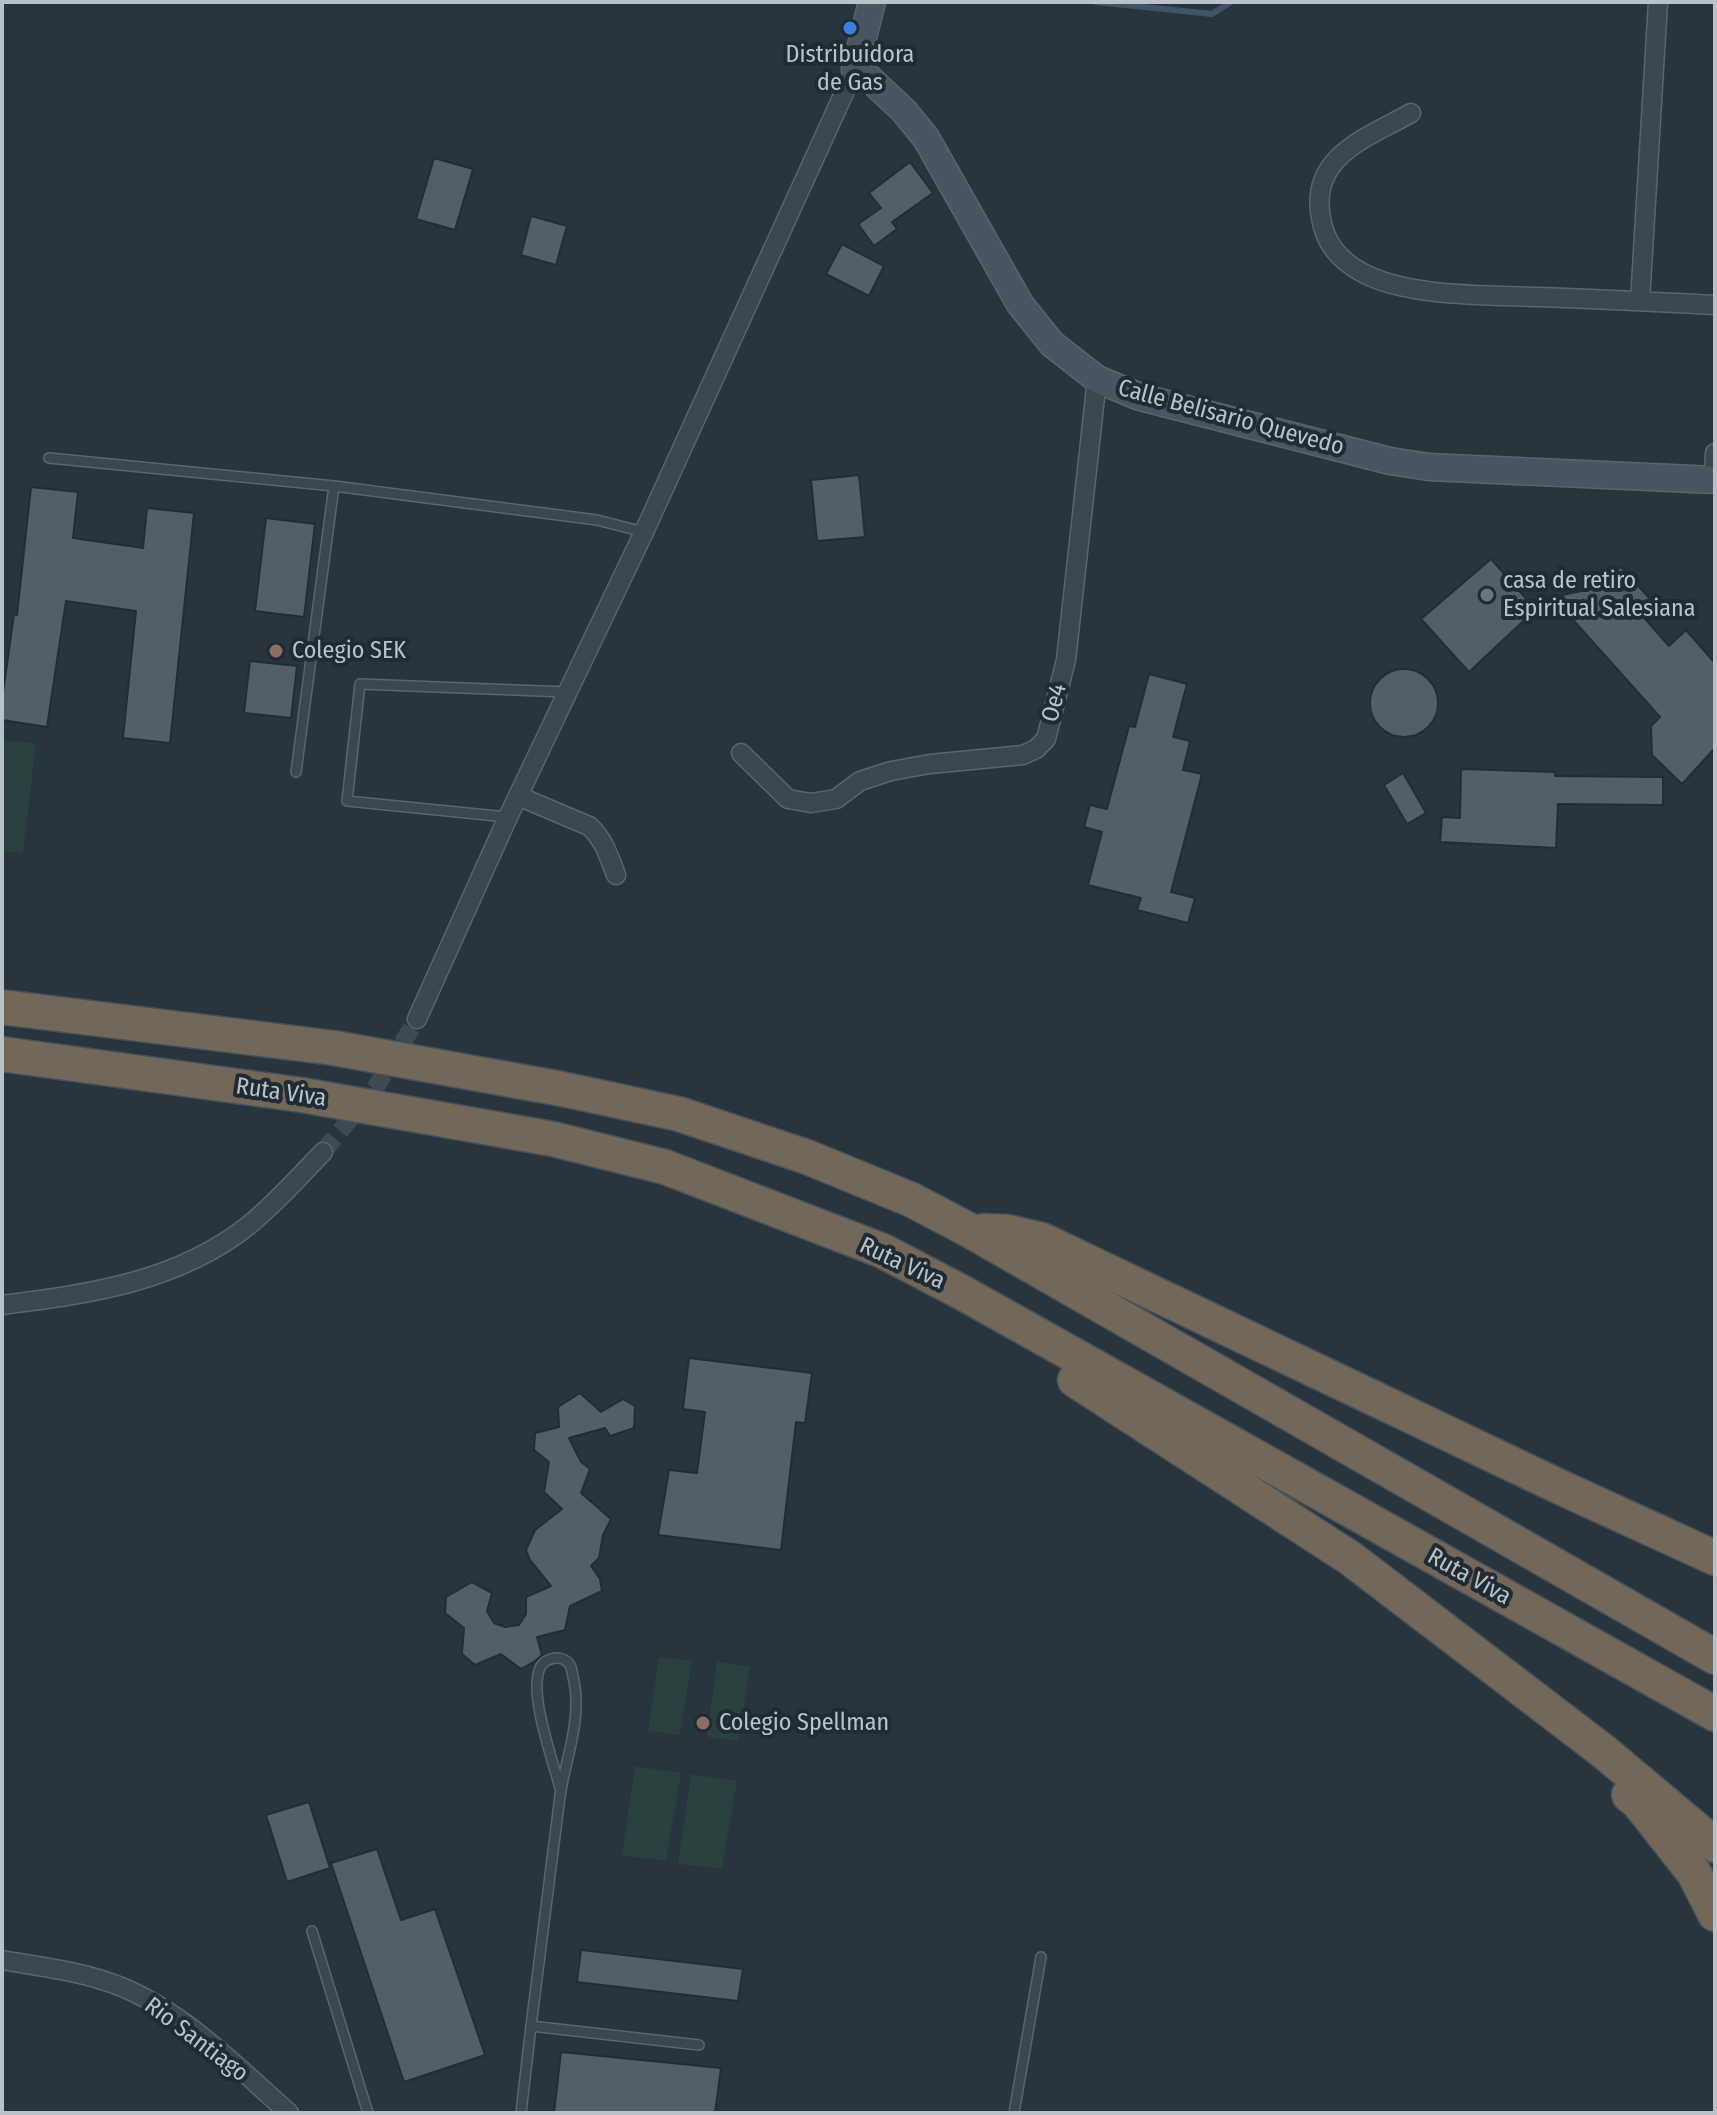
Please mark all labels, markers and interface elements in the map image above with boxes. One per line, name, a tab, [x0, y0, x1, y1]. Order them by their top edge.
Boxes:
marker: Distribuidora de Gas	[841, 19, 859, 37]
place label: Distribuidora de Gas	[786, 41, 914, 97]
street label: Calle Belisario Quevedo	[1115, 374, 1347, 462]
place label: casa de retiro Espiritual Salesiana	[1503, 567, 1695, 623]
marker: casa de retiro Espiritual Salesiana	[1478, 586, 1496, 604]
place label: Colegio SEK	[292, 637, 406, 665]
marker: Colegio SEK	[267, 642, 285, 660]
street label: Oe4	[1036, 681, 1074, 725]
street label: Ruta Viva	[234, 1072, 328, 1114]
street label: Ruta Viva	[855, 1232, 949, 1296]
street label: Ruta Viva	[1422, 1542, 1516, 1612]
place label: Colegio Spellman	[719, 1709, 889, 1737]
marker: Colegio Spellman	[694, 1714, 712, 1732]
street label: Rio Santiago	[138, 1992, 254, 2088]

